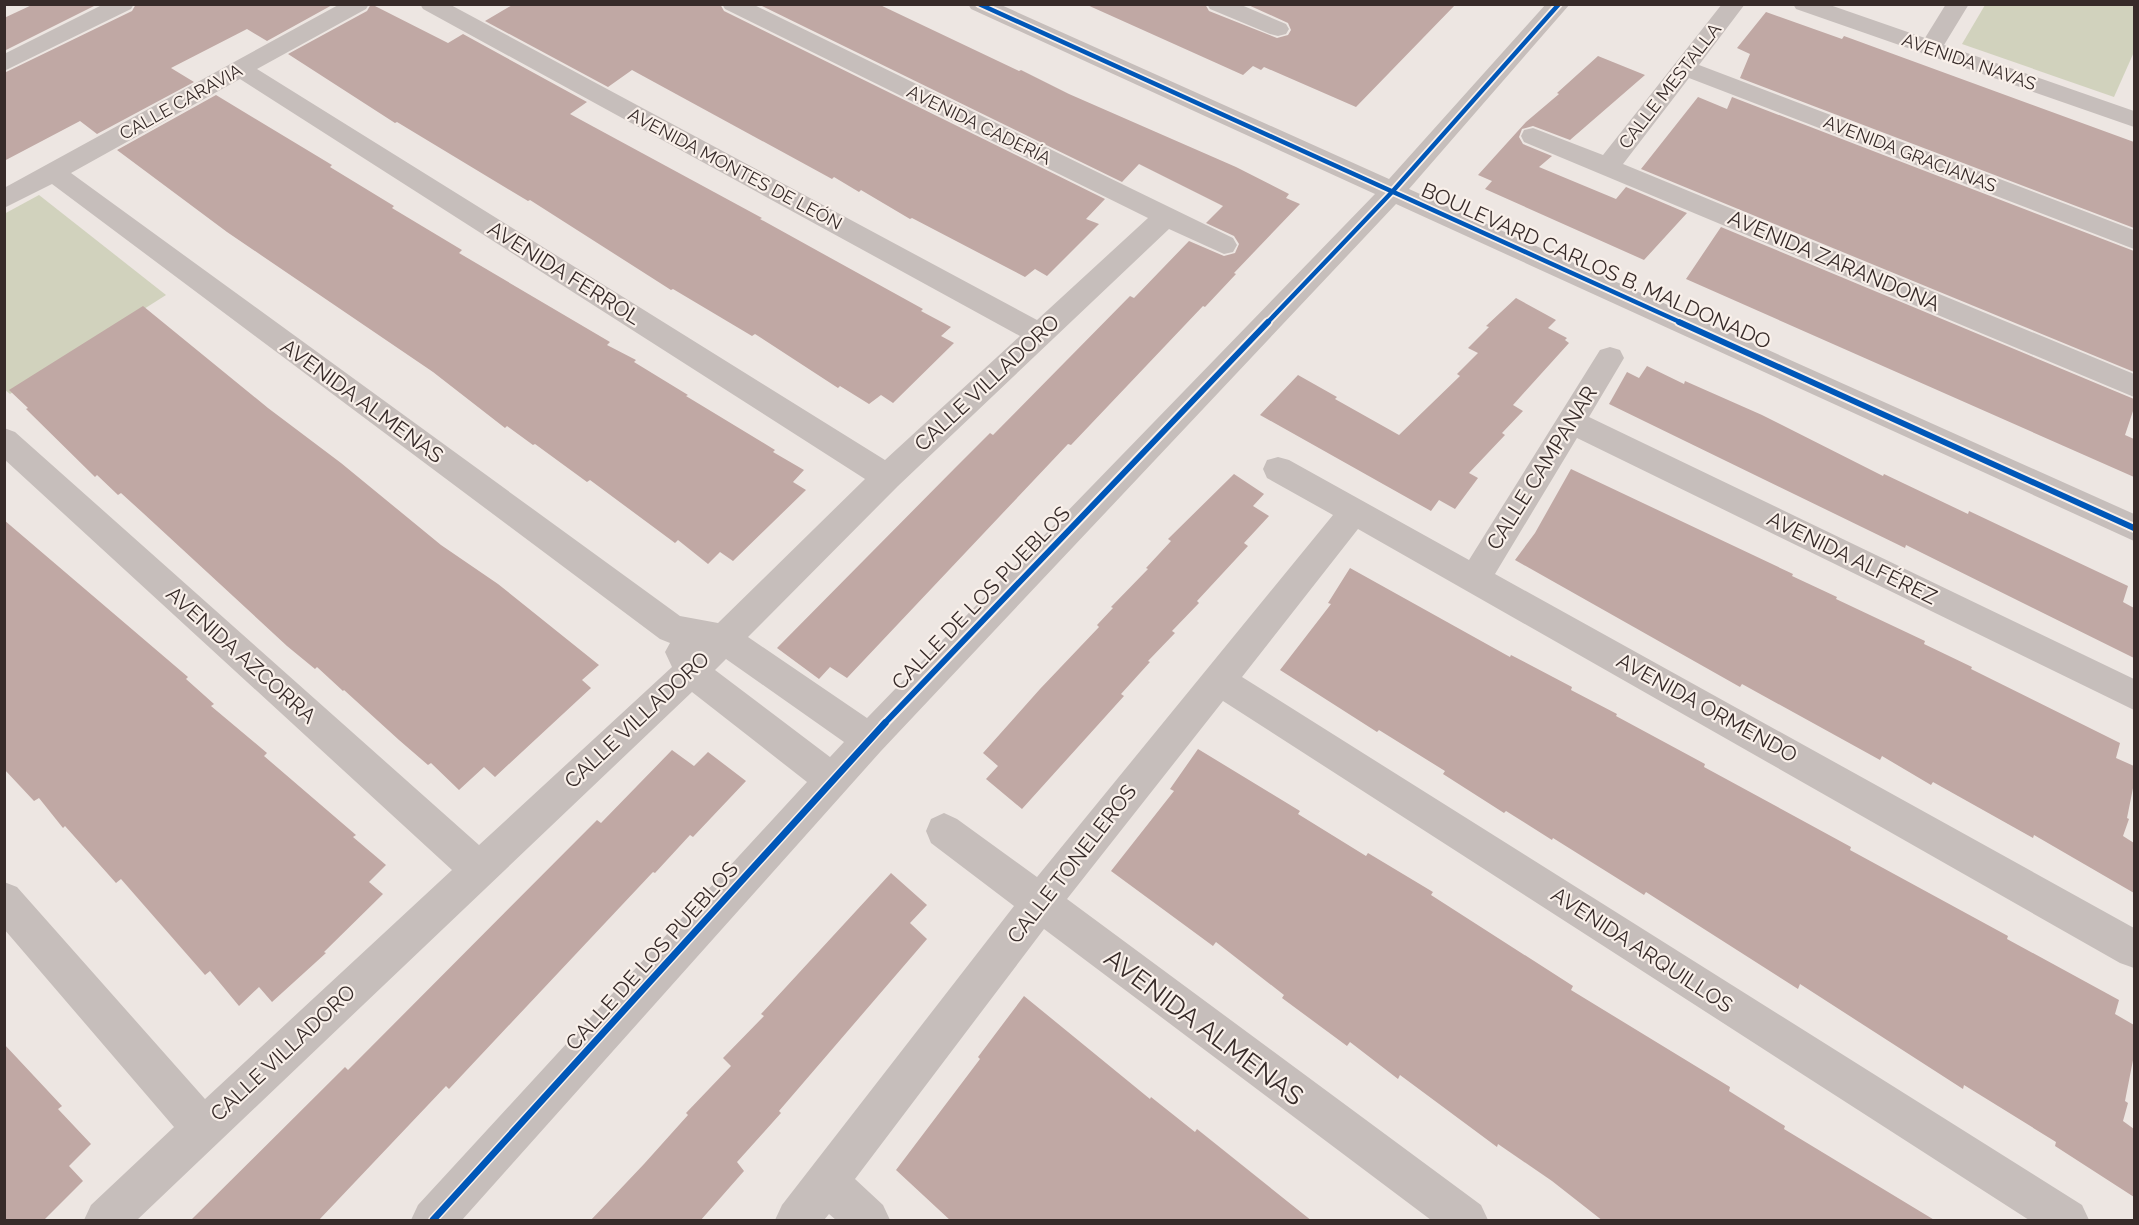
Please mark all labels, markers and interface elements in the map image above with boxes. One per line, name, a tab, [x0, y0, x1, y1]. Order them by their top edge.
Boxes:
street label: CALLE MESTALLA	[1614, 19, 1725, 153]
street label: AVENIDA NAVAS	[1899, 29, 2039, 94]
street label: CALLE CARAVIA	[116, 59, 246, 144]
street label: AVENIDA CADERÍA	[904, 80, 1055, 169]
street label: AVENIDA MONTES DE LEÓN	[625, 102, 846, 234]
street label: AVENIDA GRACIANAS	[1821, 111, 2000, 196]
street label: BOULEVARD CARLOS B. MALDONADO	[1418, 177, 1775, 354]
street label: AVENIDA ZARANDONA	[1725, 205, 1944, 316]
street label: AVENIDA FERROL	[483, 215, 645, 330]
street label: CALLE VILLADORO	[909, 309, 1064, 456]
street label: AVENIDA ALMENAS	[276, 333, 449, 468]
street label: CALLE CAMPANAR	[1481, 381, 1602, 554]
street label: CALLE DE LOS PUEBLOS	[886, 500, 1075, 695]
street label: AVENIDA ALFÉREZ	[1763, 506, 1941, 609]
street label: AVENIDA AZCORRA	[161, 581, 321, 728]
street label: CALLE VILLADORO	[559, 646, 714, 793]
street label: AVENIDA ORMENDO	[1613, 648, 1802, 768]
street label: CALLE TONELEROS	[1002, 779, 1142, 948]
street label: CALLE DE LOS PUEBLOS	[560, 856, 743, 1055]
street label: AVENIDA ARQUILLOS	[1547, 882, 1738, 1018]
street label: AVENIDA ALMENAS	[1099, 942, 1309, 1112]
street label: CALLE VILLADORO	[205, 979, 360, 1126]

